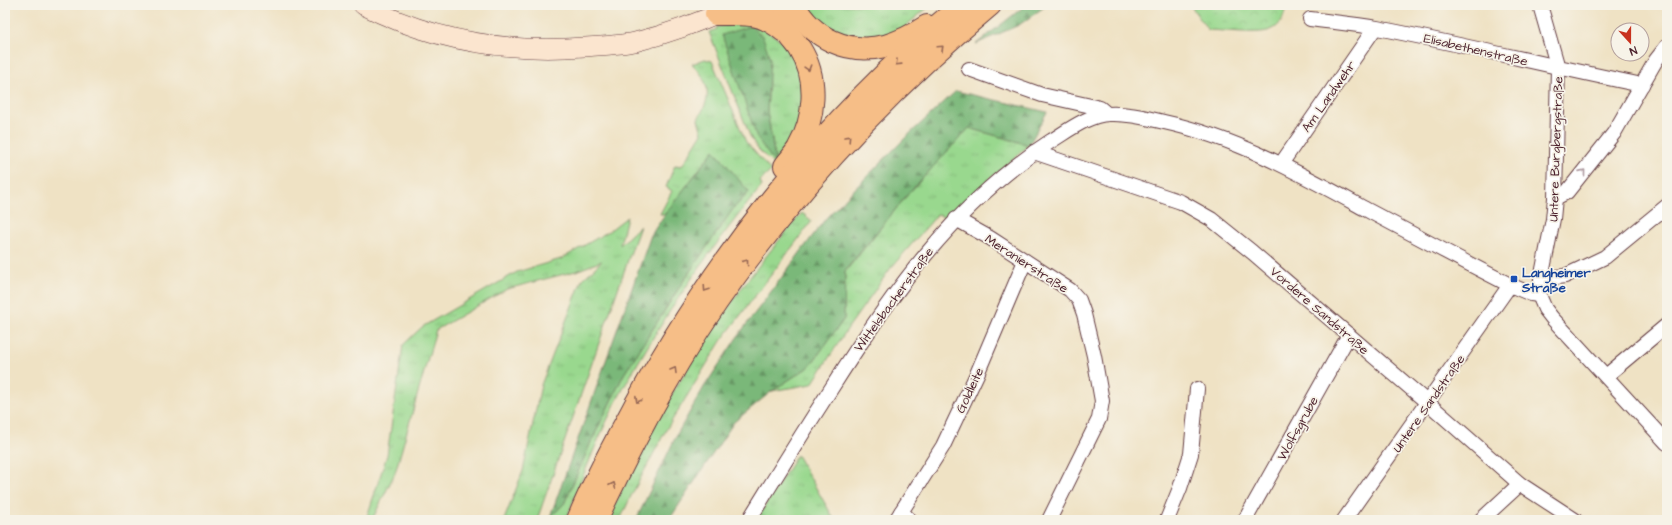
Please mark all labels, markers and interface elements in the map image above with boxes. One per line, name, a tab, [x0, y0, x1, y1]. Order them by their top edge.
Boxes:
north arrow	[1610, 22, 1650, 62]
street label: Elisabethenstraße	[1422, 29, 1530, 71]
text: N	[1627, 43, 1639, 59]
one-way arrow	[936, 45, 944, 52]
street label: Am Landwehr	[1297, 57, 1360, 136]
one-way arrow	[895, 58, 903, 66]
one-way arrow	[803, 64, 812, 71]
street label: Untere Burgbergstraße	[1544, 76, 1569, 222]
one-way arrow	[843, 136, 850, 143]
one-way arrow	[1578, 169, 1585, 176]
street label: Meranierstraße	[981, 230, 1072, 298]
street label: Wittelsbacherstraße	[850, 244, 938, 355]
one-way arrow	[741, 259, 748, 266]
street label: Vordere Sandstraße	[1266, 263, 1373, 359]
place label: Langheimer Straße	[1521, 264, 1591, 297]
marker: Langheimer Straße	[1509, 274, 1519, 284]
one-way arrow	[703, 285, 711, 292]
street label: Untere Sandstraße	[1388, 351, 1469, 456]
street label: Goldleite	[952, 365, 988, 416]
one-way arrow	[670, 367, 677, 374]
street label: Wolfsgrube	[1273, 393, 1324, 464]
one-way arrow	[635, 395, 642, 403]
one-way arrow	[608, 481, 616, 489]

